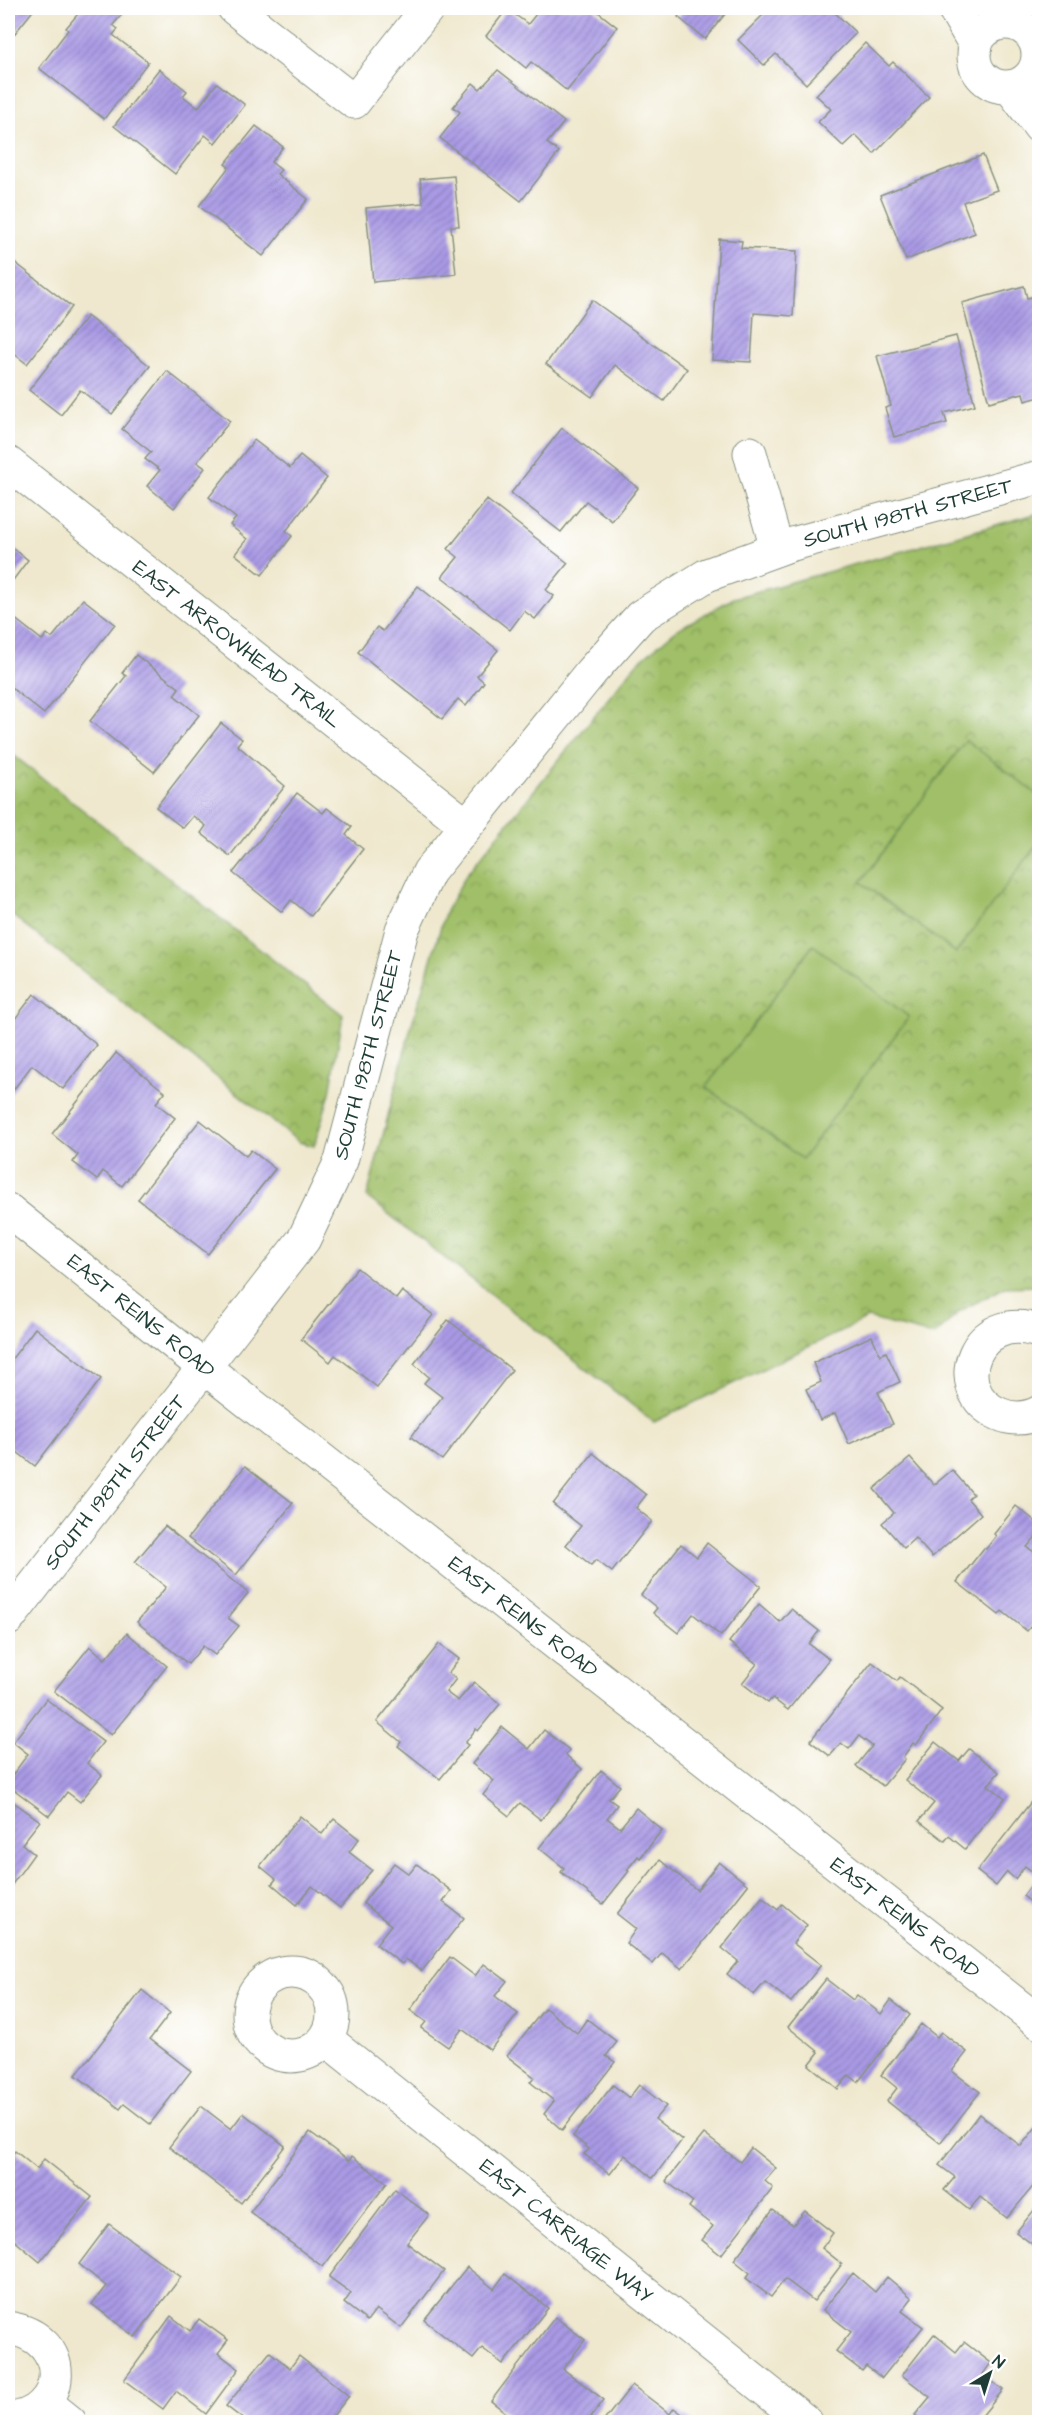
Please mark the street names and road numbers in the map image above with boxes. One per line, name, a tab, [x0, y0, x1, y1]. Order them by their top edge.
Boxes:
street label: SOUTH 198TH STREET	[800, 471, 1017, 555]
street label: EAST ARROWHEAD TRAIL	[126, 553, 348, 735]
street label: SOUTH 198TH STREET	[326, 946, 410, 1163]
street label: EAST REINS ROAD	[61, 1247, 221, 1385]
street label: SOUTH 198TH STREET	[37, 1387, 193, 1576]
street label: EAST REINS ROAD	[442, 1549, 604, 1685]
street label: EAST REINS ROAD	[824, 1850, 986, 1986]
street label: EAST CARRIAGE WAY	[473, 2152, 659, 2310]

